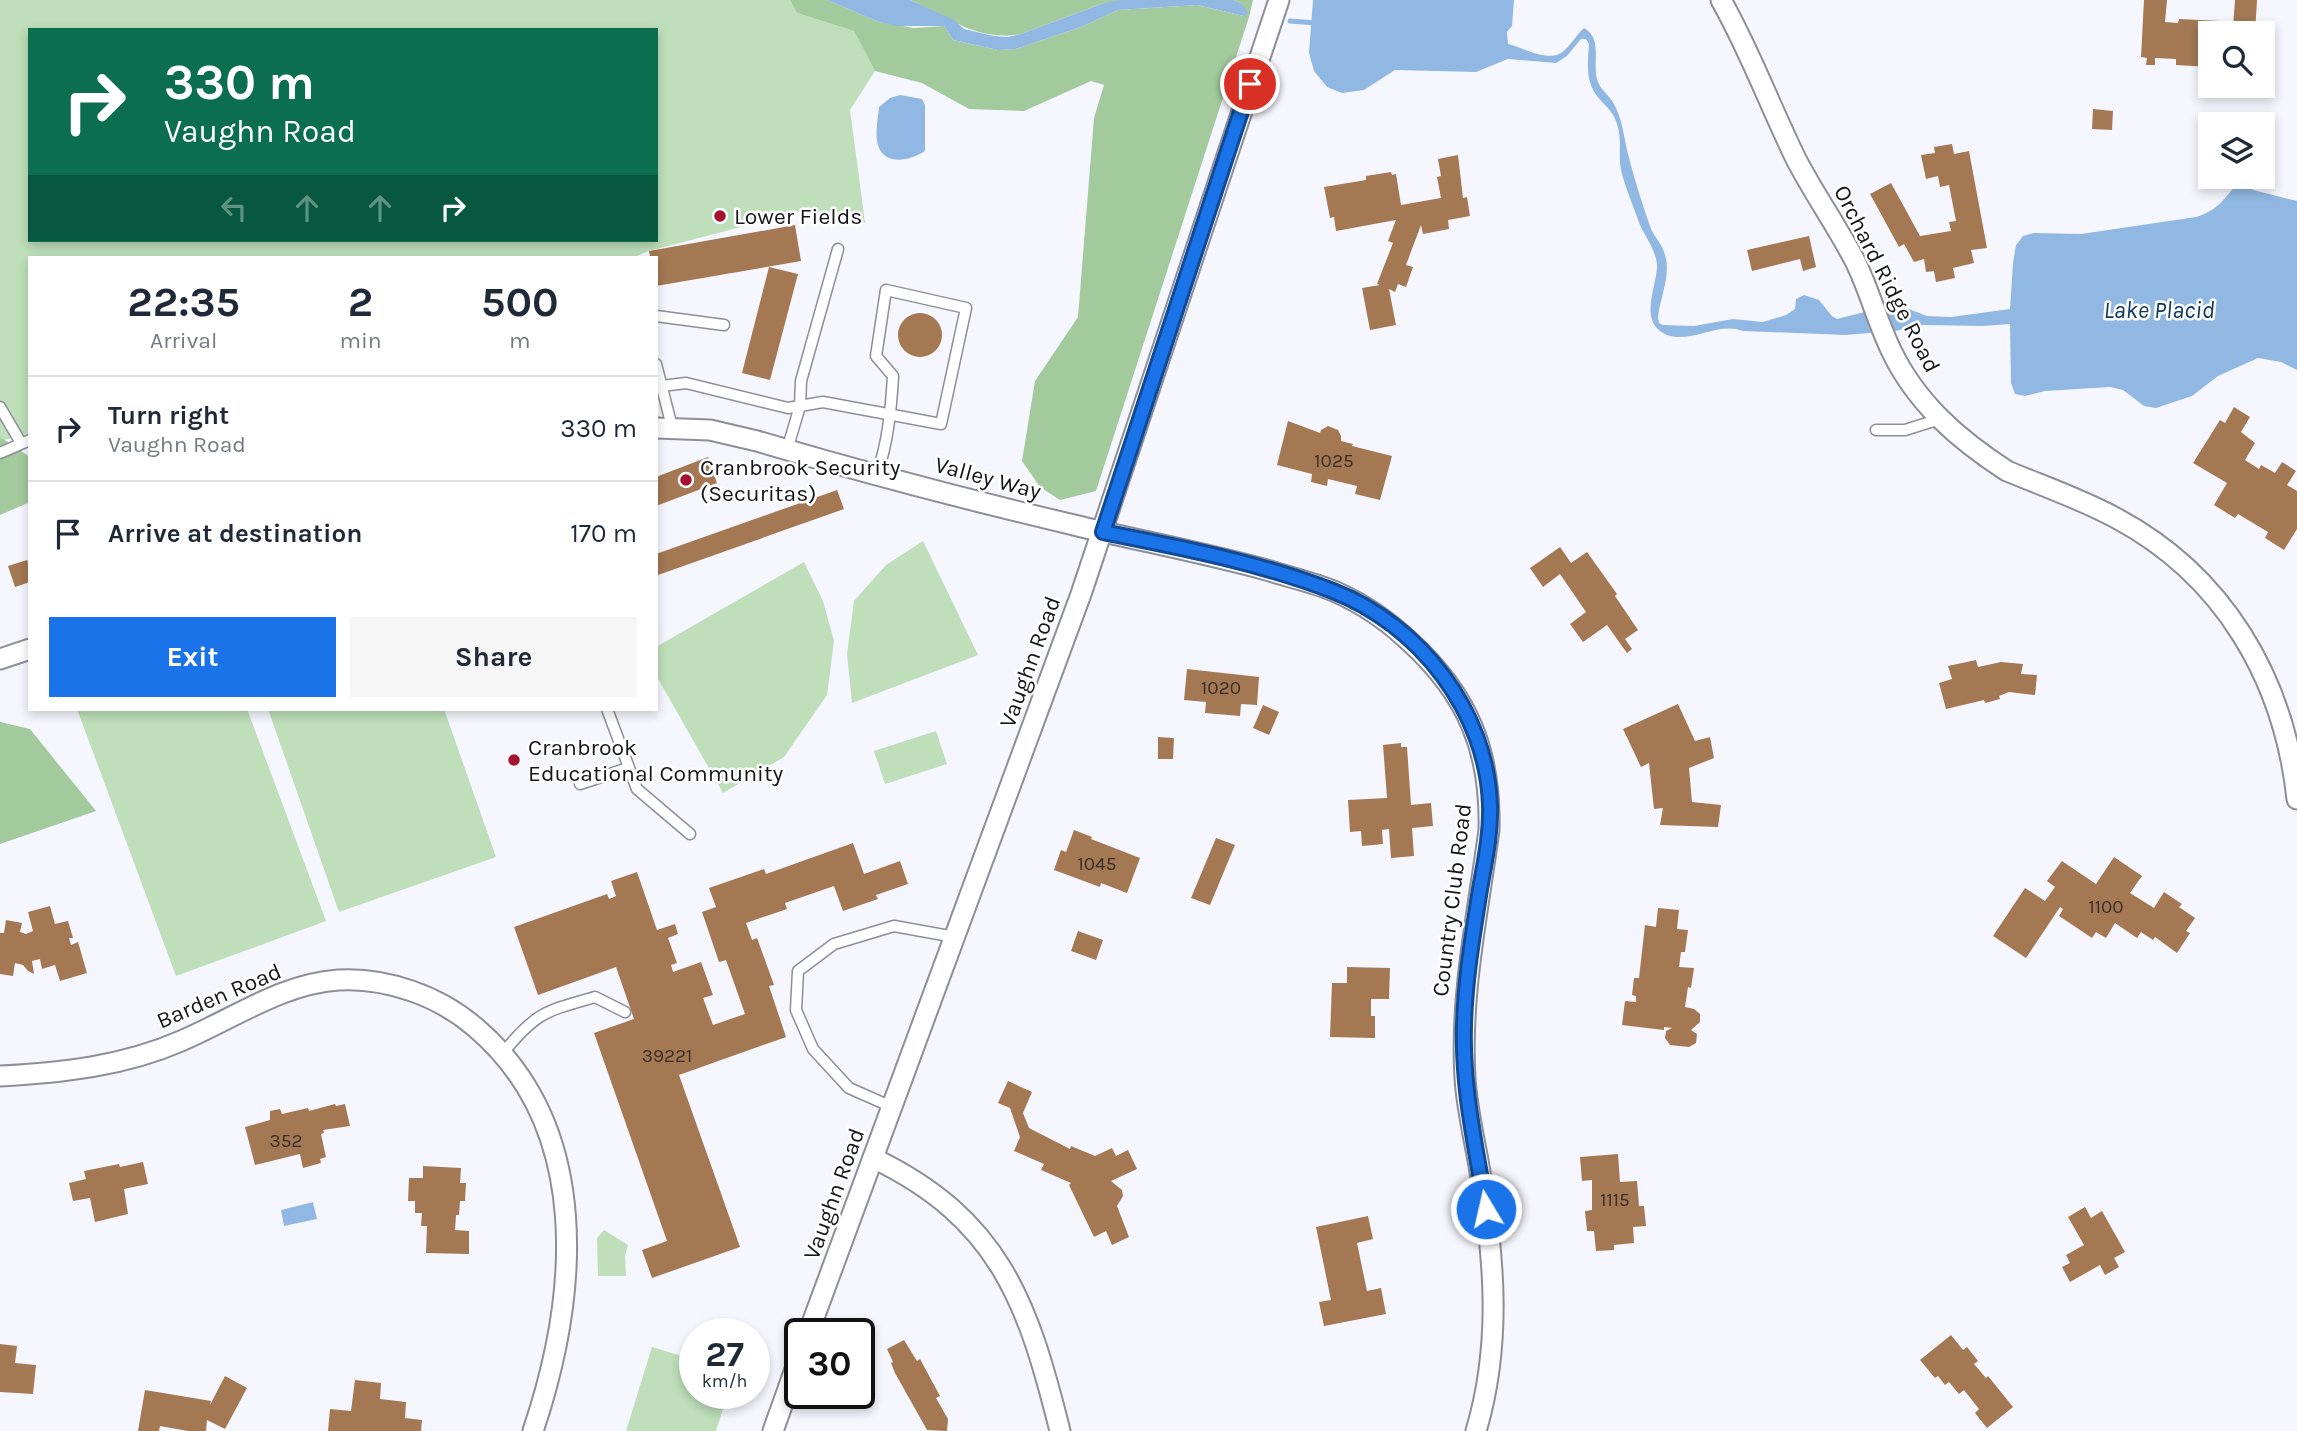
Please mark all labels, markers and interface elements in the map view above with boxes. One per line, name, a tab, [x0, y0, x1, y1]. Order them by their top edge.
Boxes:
map controls	[2198, 21, 2275, 189]
button: search	[2198, 21, 2275, 98]
text: 330 m	[164, 54, 315, 111]
pin	[1220, 54, 1280, 114]
icon: right	[49, 56, 140, 147]
icon: arrive	[1231, 65, 1269, 103]
button: layers	[2198, 112, 2275, 189]
text: Vaughn Road	[164, 113, 356, 150]
street label: Orchard Ridge Road	[1828, 181, 1946, 377]
icon: left	[215, 189, 253, 227]
icon: ahead	[288, 189, 326, 227]
icon: ahead	[361, 189, 399, 227]
icon: right	[434, 189, 472, 227]
place label: Lower Fields	[734, 203, 862, 230]
marker: Lower Fields	[712, 208, 728, 224]
text: 22:35	[127, 277, 240, 327]
text: 2	[348, 277, 373, 327]
text: 500	[481, 277, 559, 327]
water label: Lake Placid	[2103, 296, 2215, 324]
text: Arrival	[150, 327, 217, 354]
text: min	[339, 327, 382, 354]
text: m	[509, 327, 531, 354]
text: Turn right	[108, 400, 229, 431]
icon: right	[49, 410, 87, 448]
text: 330 m	[560, 413, 637, 444]
text: Vaughn Road	[108, 431, 246, 458]
house number: 1025	[1314, 450, 1354, 472]
street label: Valley Way	[932, 451, 1044, 505]
place label: Cranbrook Security (Securitas)	[700, 454, 901, 507]
marker: Cranbrook Security (Securitas)	[678, 472, 694, 488]
icon: arrive	[49, 515, 87, 553]
text: Arrive at destination	[108, 518, 362, 549]
text: 170 m	[570, 518, 637, 549]
street label: Vaughn Road	[994, 593, 1066, 731]
button: Exit	[49, 617, 336, 697]
button: Share	[350, 617, 637, 697]
house number: 1020	[1201, 677, 1241, 699]
place label: Cranbrook Educational Community	[528, 734, 784, 787]
marker: Cranbrook Educational Community	[506, 752, 522, 768]
street label: Country Club Road	[1427, 802, 1477, 998]
house number: 1045	[1078, 853, 1116, 875]
house number: 1100	[2088, 896, 2124, 918]
street label: Barden Road	[153, 958, 285, 1034]
house number: 39221	[642, 1045, 692, 1067]
street label: Vaughn Road	[798, 1125, 870, 1263]
house number: 352	[270, 1130, 302, 1152]
position arrow	[1449, 1172, 1523, 1246]
house number: 1115	[1600, 1189, 1630, 1211]
speed limit sign: 30	[784, 1318, 875, 1409]
text: 27	[705, 1334, 744, 1375]
text: km/h	[702, 1370, 747, 1392]

